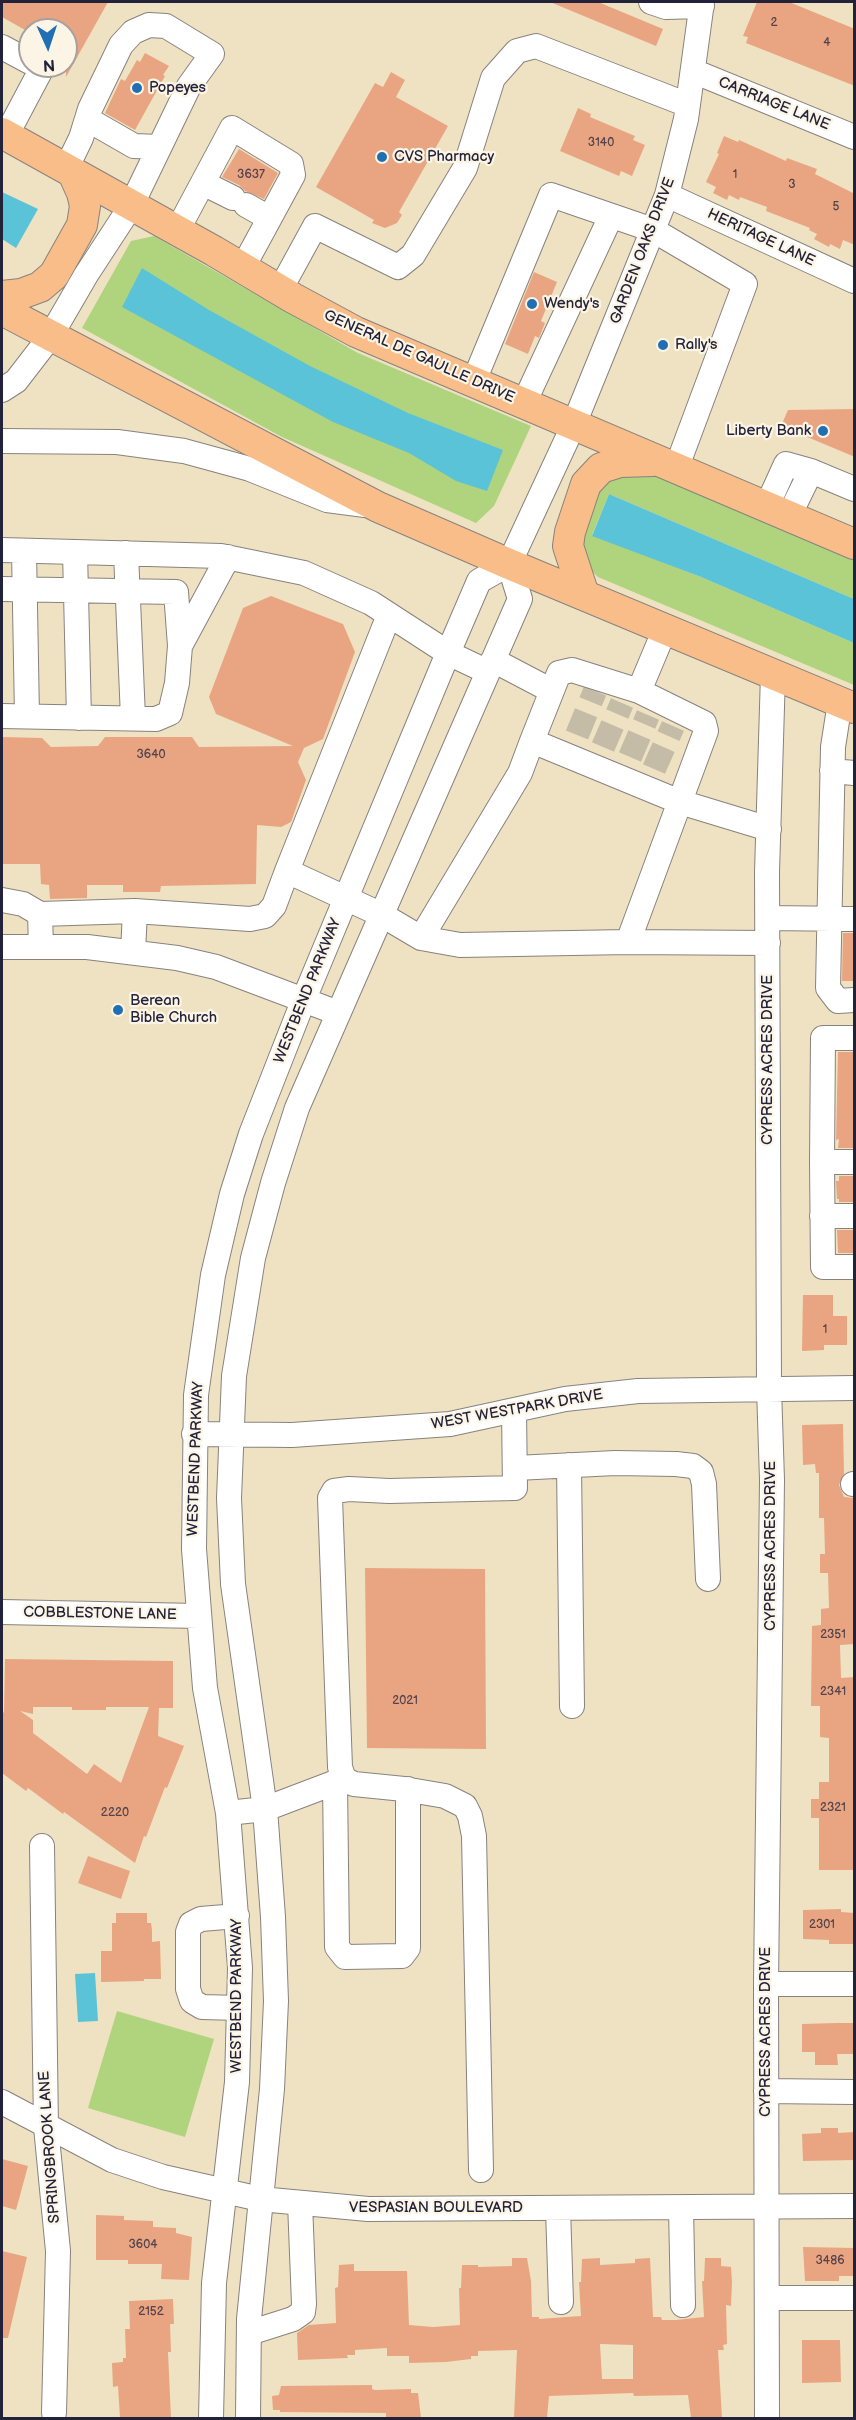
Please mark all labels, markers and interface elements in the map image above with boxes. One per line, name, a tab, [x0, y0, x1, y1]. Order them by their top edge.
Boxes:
house number: 2	[770, 16, 778, 30]
north arrow	[18, 18, 78, 78]
house number: 4	[823, 36, 831, 50]
text: N	[42, 55, 55, 74]
street label: CARRIAGE LANE	[716, 73, 832, 135]
place label: Popeyes	[149, 79, 206, 97]
marker: Popeyes	[130, 81, 144, 95]
house number: 3140	[588, 136, 614, 150]
place label: CVS Pharmacy	[394, 148, 494, 166]
marker: CVS Pharmacy	[375, 150, 389, 164]
house number: 3637	[237, 168, 265, 182]
house number: 1	[733, 168, 737, 182]
street label: GARDEN OAKS DRIVE	[607, 175, 679, 327]
house number: 3	[788, 178, 796, 192]
house number: 5	[833, 200, 839, 214]
street label: HERITAGE LANE	[704, 205, 818, 271]
place label: Wendy's	[544, 295, 599, 313]
marker: Wendy's	[525, 297, 539, 311]
street label: GENERAL DE GAULLE DRIVE	[321, 307, 517, 407]
place label: Rally's	[675, 336, 717, 354]
marker: Rally's	[656, 338, 670, 352]
place label: Liberty Bank	[726, 422, 811, 440]
marker: Liberty Bank	[816, 424, 830, 438]
house number: 3640	[136, 748, 166, 762]
street label: WESTBEND PARKWAY	[271, 916, 345, 1066]
street label: CYPRESS ACRES DRIVE	[759, 975, 777, 1145]
place label: Berean Bible Church	[130, 992, 217, 1027]
marker: Berean Bible Church	[111, 1003, 125, 1017]
house number: 1	[823, 1323, 827, 1337]
street label: WESTBEND PARKWAY	[184, 1381, 208, 1537]
street label: WEST WESTPARK DRIVE	[430, 1386, 604, 1434]
street label: CYPRESS ACRES DRIVE	[762, 1461, 780, 1631]
street label: COBBLESTONE LANE	[23, 1604, 177, 1624]
house number: 2351	[820, 1628, 846, 1642]
house number: 2341	[820, 1685, 846, 1699]
house number: 2021	[392, 1694, 418, 1708]
house number: 2321	[820, 1801, 846, 1815]
house number: 2220	[101, 1806, 129, 1820]
house number: 2301	[809, 1918, 835, 1932]
street label: WESTBEND PARKWAY	[228, 1919, 246, 2073]
street label: CYPRESS ACRES DRIVE	[757, 1947, 775, 2117]
street label: SPRINGBROOK LANE	[36, 2070, 64, 2224]
street label: VESPASIAN BOULEVARD	[349, 2199, 523, 2217]
house number: 3604	[128, 2238, 158, 2252]
house number: 3486	[815, 2254, 845, 2268]
house number: 2152	[138, 2305, 164, 2319]

